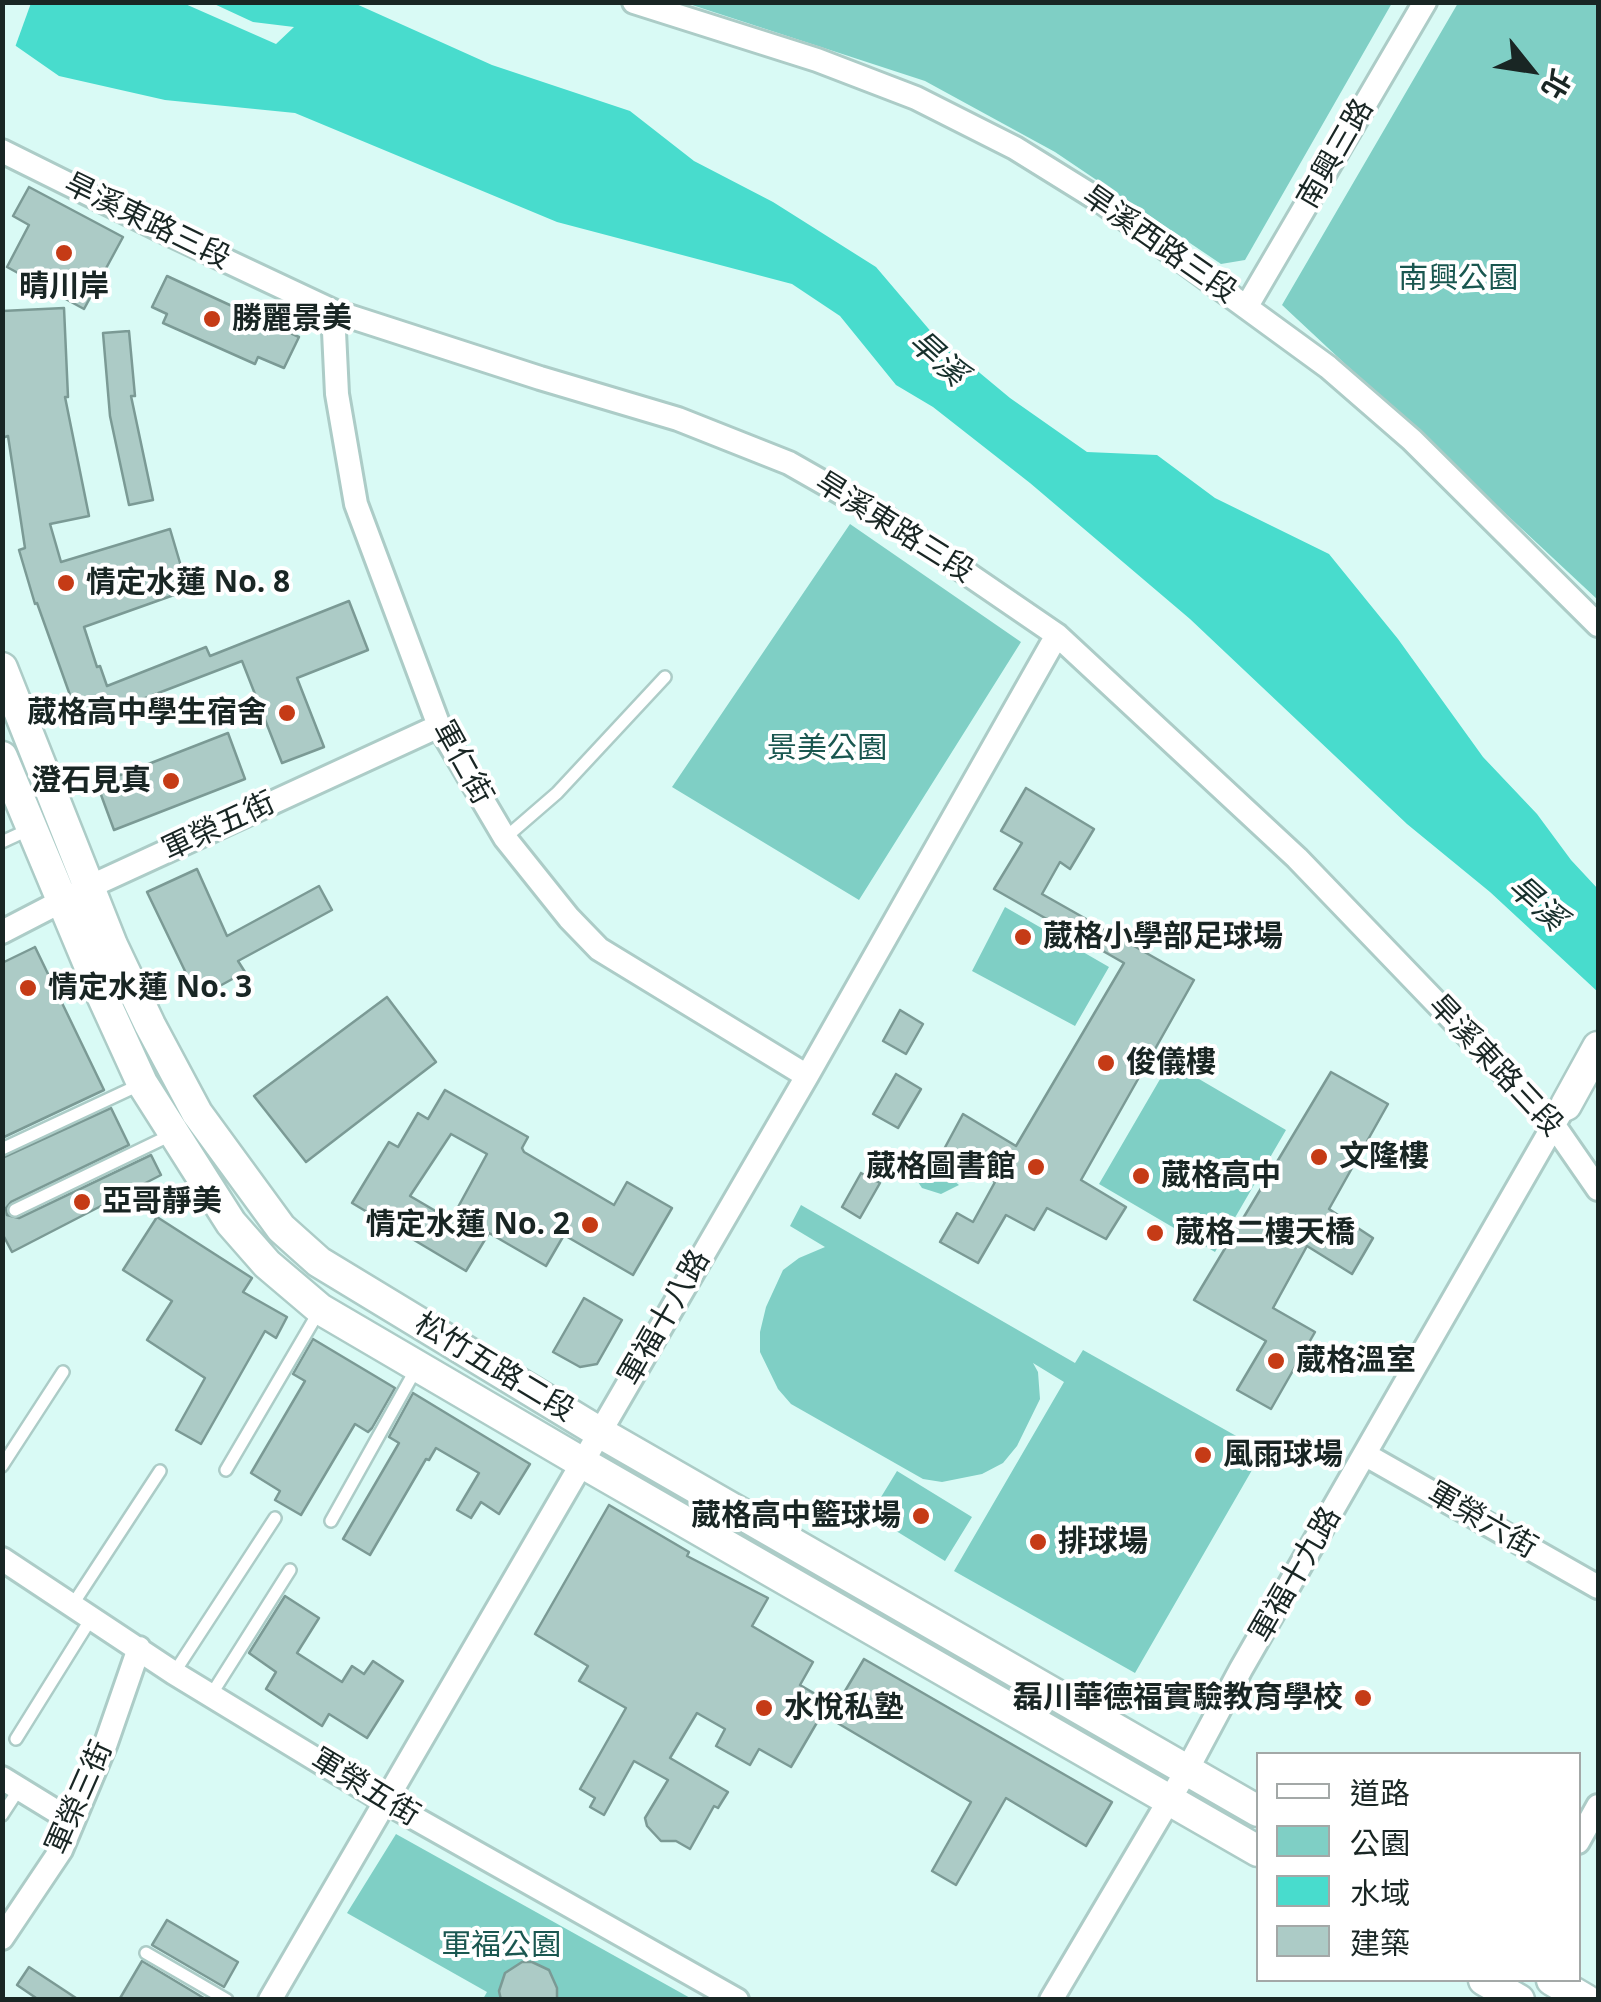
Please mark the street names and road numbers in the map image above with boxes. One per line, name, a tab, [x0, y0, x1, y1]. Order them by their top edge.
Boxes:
street label: 南興三路	[1290, 93, 1382, 215]
street label: 旱溪東路三段	[58, 166, 236, 278]
street label: 旱溪西路三段	[1075, 179, 1243, 311]
street label: 旱溪東路三段	[808, 465, 980, 591]
street label: 軍仁街	[424, 715, 500, 811]
street label: 軍榮五街	[157, 785, 281, 869]
street label: 旱溪東路三段	[1420, 988, 1570, 1144]
street label: 軍福十八路	[612, 1244, 718, 1392]
street label: 松竹五路二段	[408, 1306, 580, 1430]
street label: 軍榮六街	[1421, 1475, 1543, 1567]
street label: 軍福十九路	[1243, 1501, 1349, 1649]
street label: 軍榮三街	[39, 1736, 121, 1860]
street label: 軍榮五街	[304, 1742, 426, 1834]

